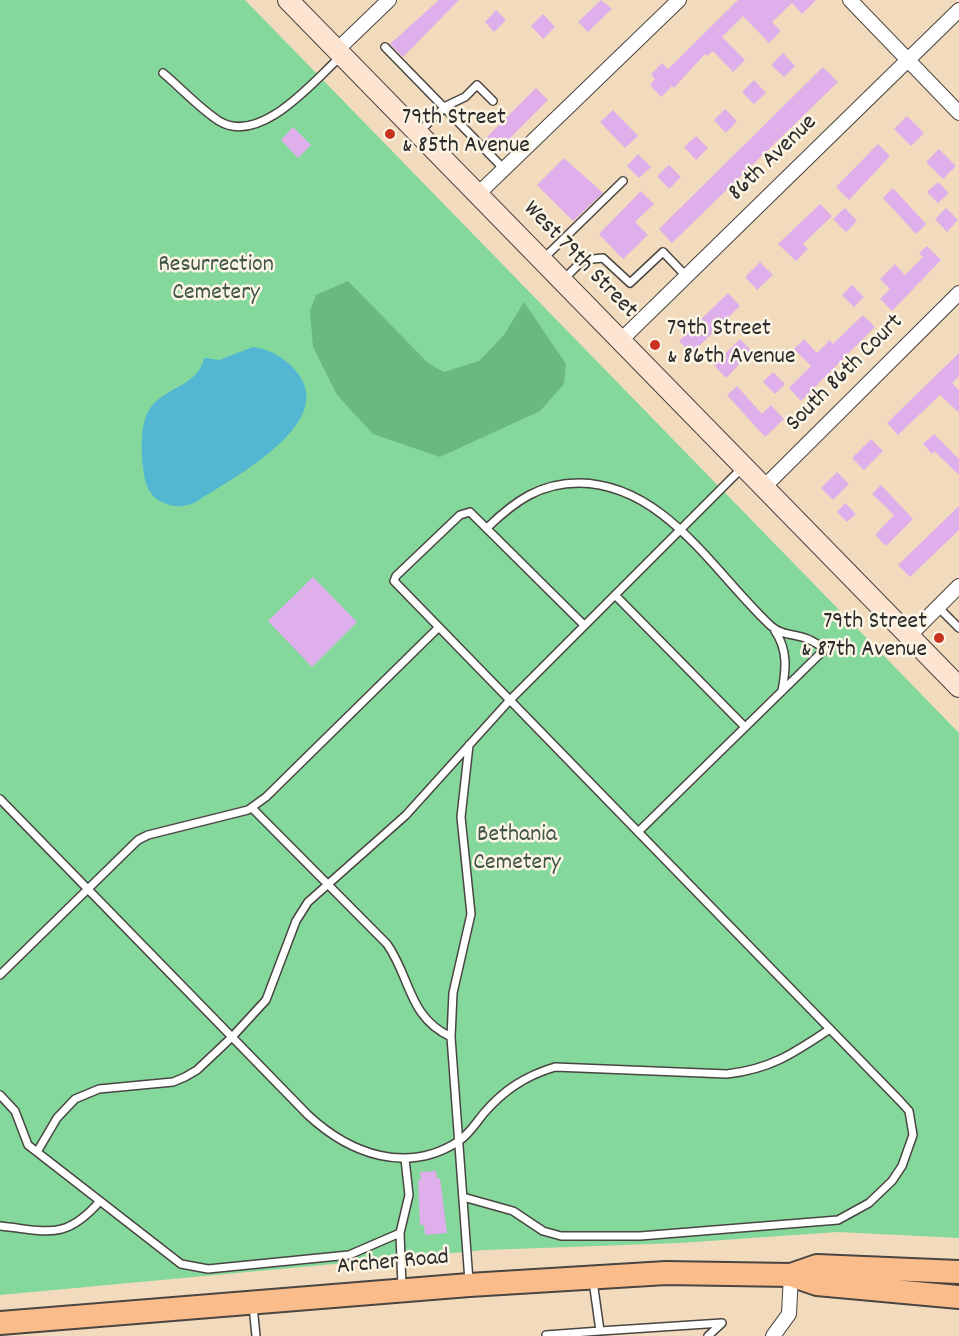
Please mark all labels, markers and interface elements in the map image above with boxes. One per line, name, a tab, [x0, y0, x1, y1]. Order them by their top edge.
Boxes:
place label: 79th Street & 85th Avenue	[402, 106, 530, 162]
street label: 86th Avenue	[724, 110, 824, 208]
marker: 79th Street & 85th Avenue	[383, 127, 397, 141]
street label: West 79th Street	[516, 196, 642, 326]
park label: Resurrection Cemetery	[158, 253, 274, 309]
street label: South 86th Court	[781, 309, 911, 439]
place label: 79th Street & 86th Avenue	[667, 317, 795, 373]
marker: 79th Street & 86th Avenue	[648, 338, 662, 352]
place label: 79th Street & 87th Avenue	[801, 610, 927, 666]
marker: 79th Street & 87th Avenue	[932, 631, 946, 645]
park label: Bethania Cemetery	[473, 823, 561, 879]
street label: Archer Road	[336, 1245, 450, 1283]

